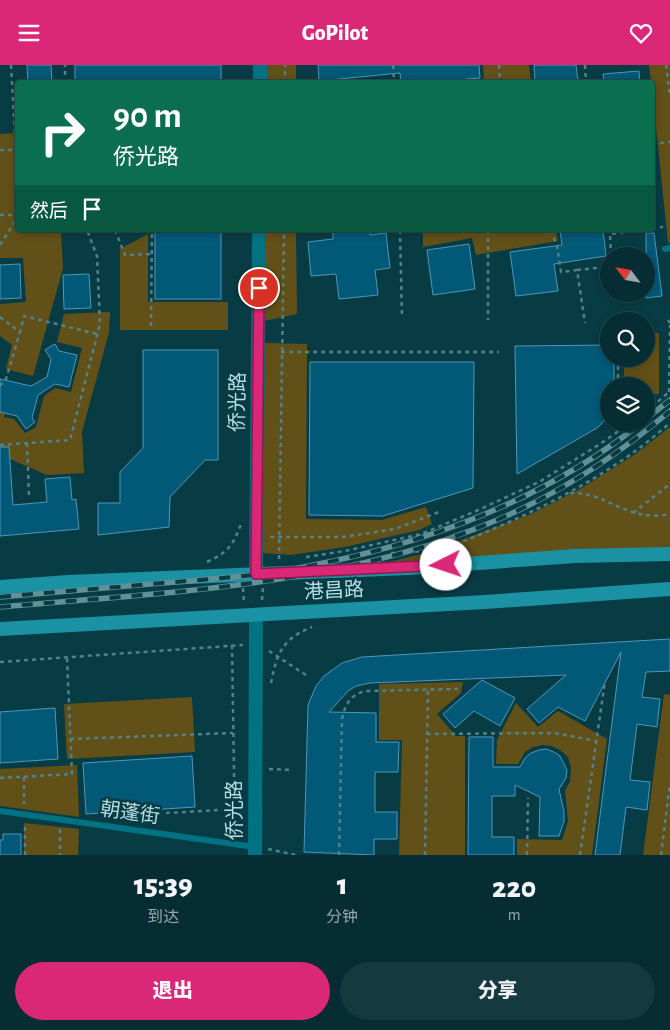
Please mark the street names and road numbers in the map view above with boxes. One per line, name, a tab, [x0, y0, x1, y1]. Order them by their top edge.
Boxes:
street label: 侨光路	[226, 372, 249, 432]
street label: 港昌路	[303, 578, 364, 603]
street label: 侨光路	[224, 780, 245, 840]
street label: 朝蓬街	[99, 798, 161, 827]

